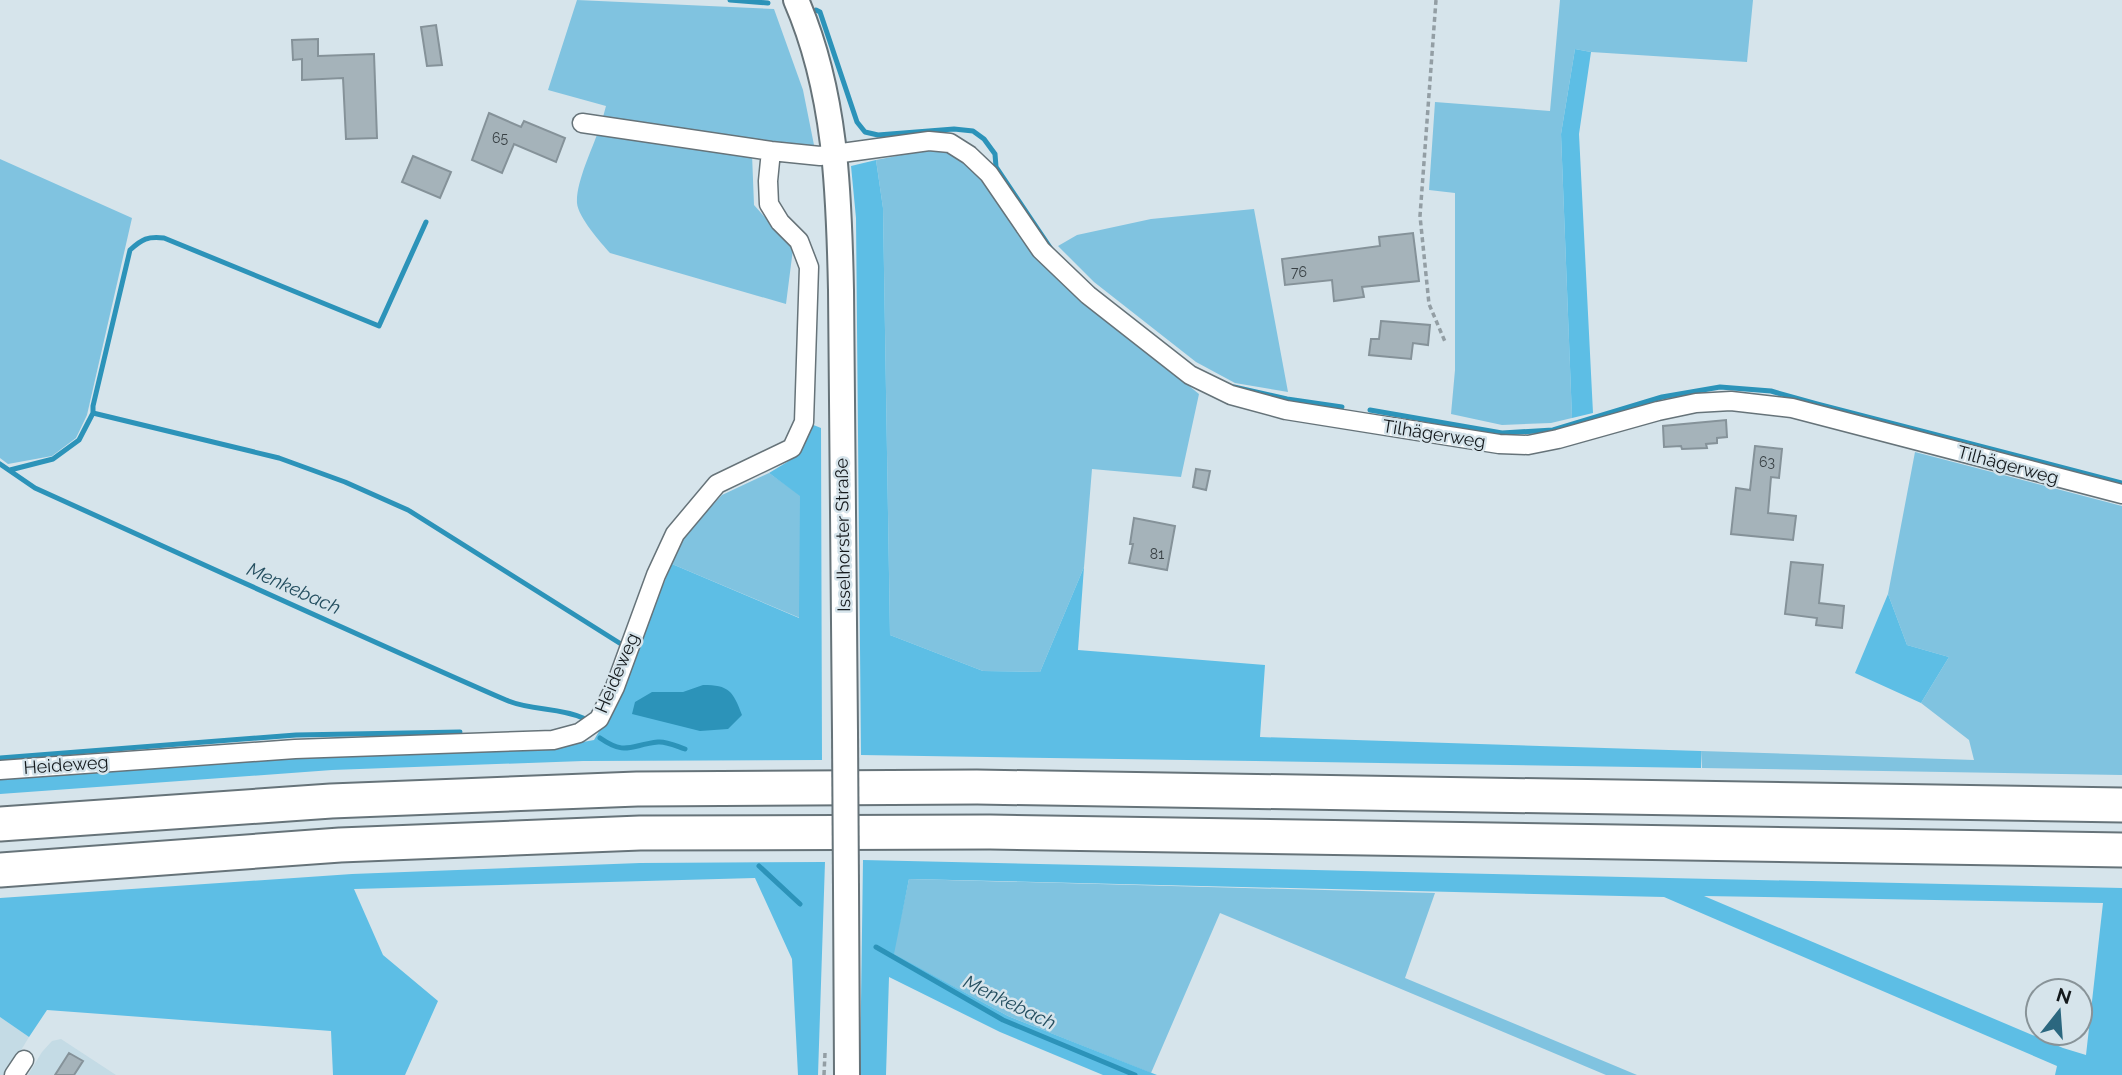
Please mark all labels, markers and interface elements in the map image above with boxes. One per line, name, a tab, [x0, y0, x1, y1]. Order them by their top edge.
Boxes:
house number: 65	[492, 130, 508, 146]
house number: 76	[1291, 264, 1307, 280]
street label: Tilhägerweg	[1381, 415, 1487, 452]
street label: Tilhägerweg	[1955, 441, 2061, 488]
house number: 63	[1759, 454, 1775, 470]
street label: Isselhorster Straße	[831, 458, 854, 612]
house number: 81	[1150, 546, 1164, 562]
water label: Menkebach	[244, 558, 344, 618]
street label: Heideweg	[590, 630, 643, 716]
street label: Heideweg	[23, 751, 109, 778]
water label: Menkebach	[960, 970, 1060, 1034]
north arrow	[2024, 977, 2094, 1047]
text: N	[2054, 983, 2074, 1008]

